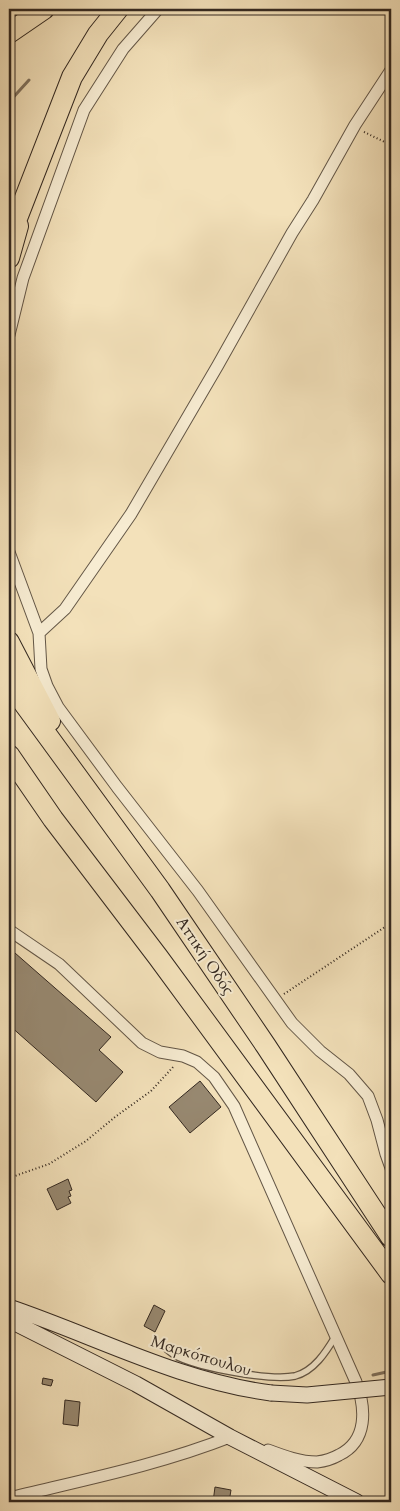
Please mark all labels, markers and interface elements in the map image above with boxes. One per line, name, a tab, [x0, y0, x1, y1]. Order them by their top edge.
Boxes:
street label: Αττική Οδός	[171, 913, 239, 999]
street label: Μαρκόπουλου	[148, 1330, 254, 1382]

